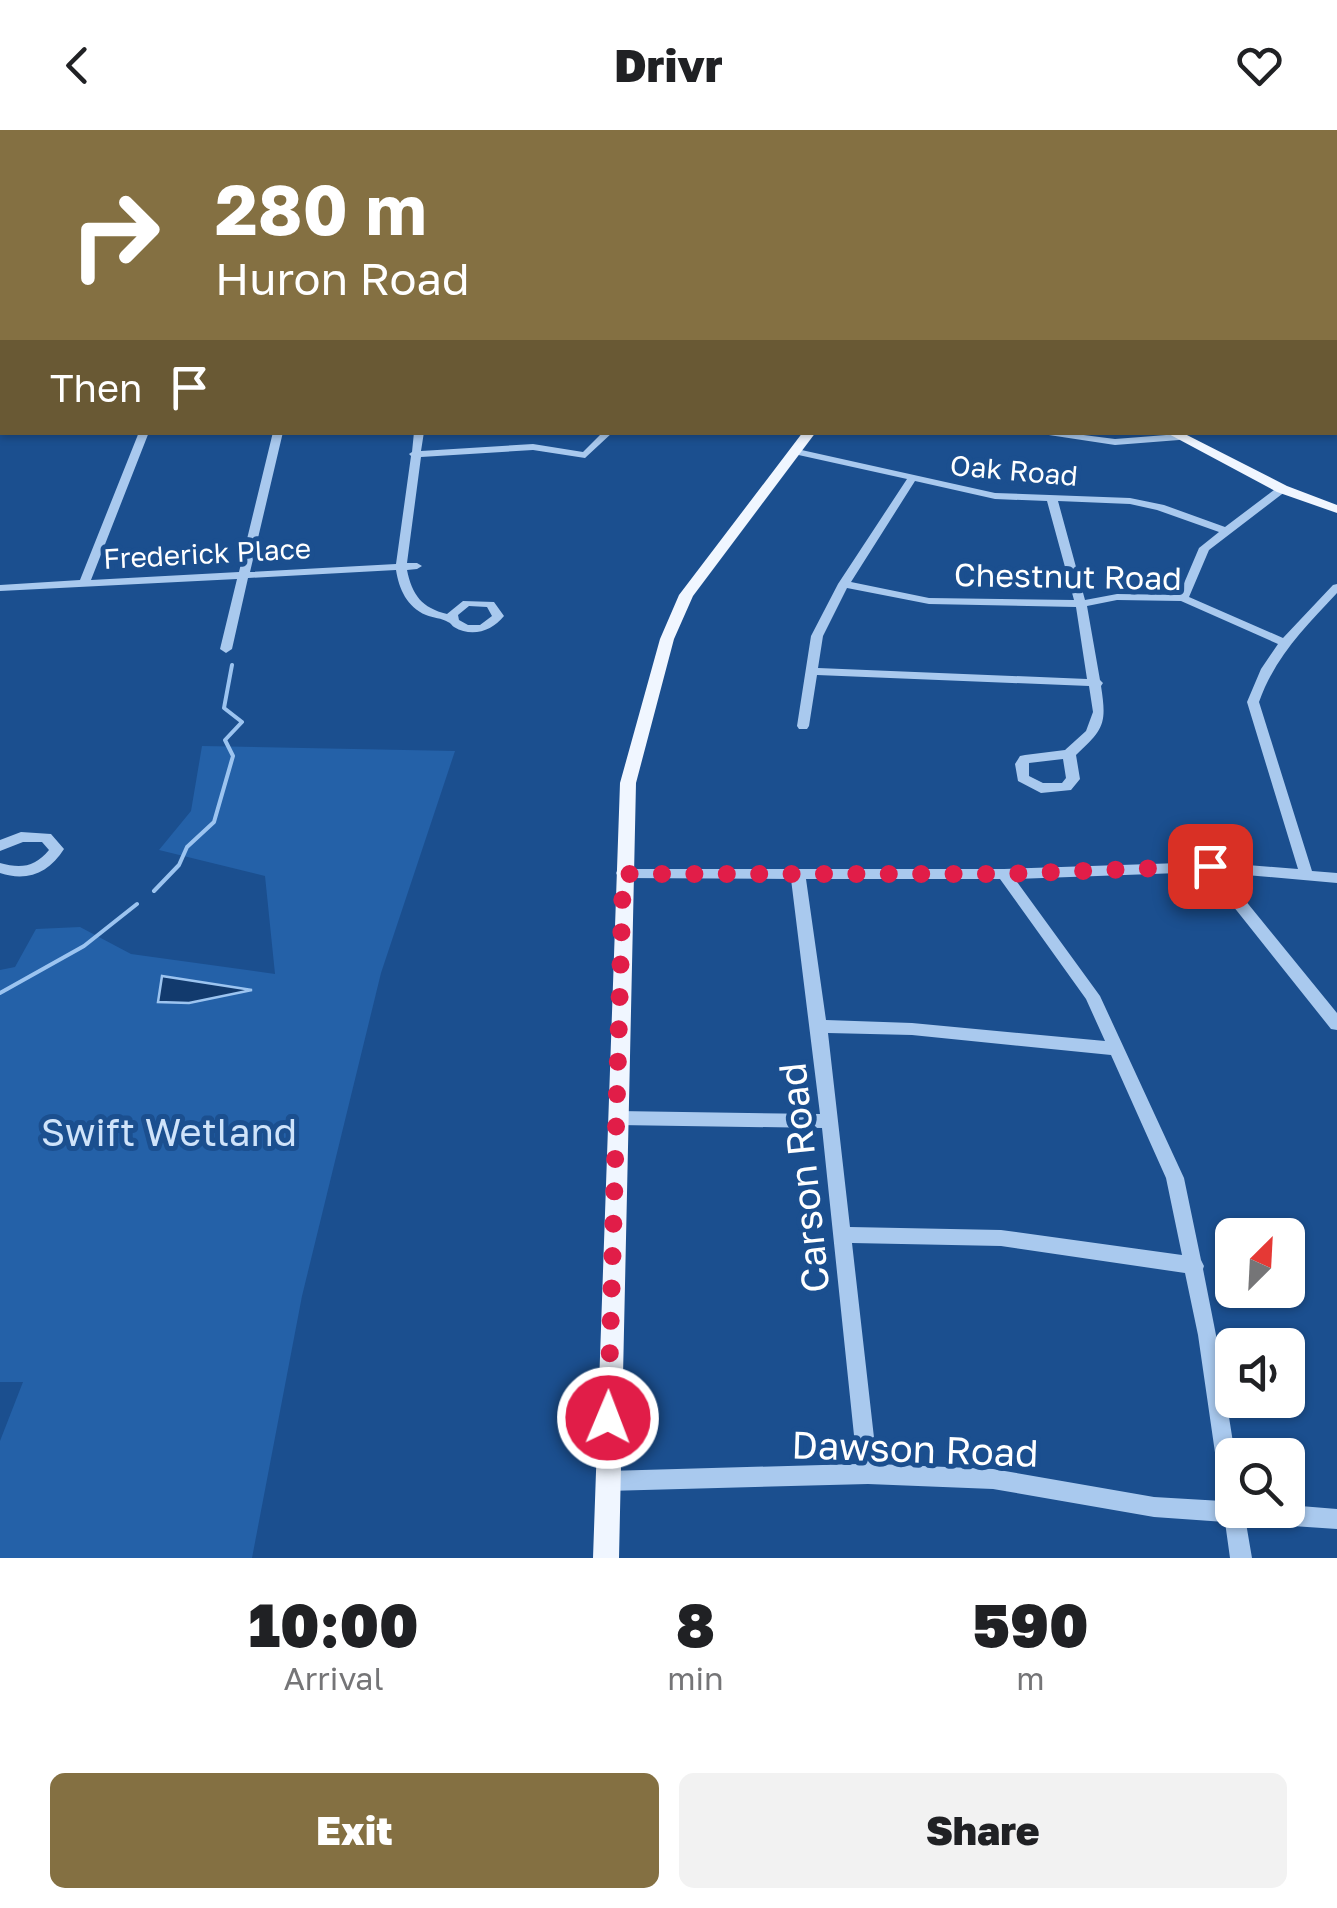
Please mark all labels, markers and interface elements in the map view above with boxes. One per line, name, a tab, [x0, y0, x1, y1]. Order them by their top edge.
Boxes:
icon: back	[50, 38, 105, 93]
text: Drivr	[614, 38, 723, 92]
icon: heart	[1232, 38, 1287, 93]
text: 280 m	[215, 166, 427, 250]
icon: right	[50, 170, 180, 300]
text: Huron Road	[215, 251, 470, 305]
icon: arrive	[162, 360, 217, 415]
text: Then	[50, 365, 142, 410]
street label: Oak Road	[949, 448, 1079, 492]
street label: Frederick Place	[102, 531, 312, 575]
street label: Chestnut Road	[954, 555, 1182, 597]
pin	[1168, 824, 1253, 909]
icon: arrive	[1183, 839, 1238, 894]
street label: Carson Road	[769, 1061, 837, 1295]
park label: Swift Wetland	[41, 1109, 297, 1154]
north arrow	[1215, 1218, 1305, 1308]
map controls	[1215, 1218, 1305, 1528]
button: sound	[1215, 1328, 1305, 1418]
position arrow	[556, 1366, 660, 1470]
street label: Dawson Road	[791, 1421, 1039, 1475]
button: search	[1215, 1438, 1305, 1528]
text: 10:00	[248, 1588, 419, 1660]
text: 8	[676, 1588, 715, 1660]
text: 590	[972, 1588, 1089, 1660]
text: Arrival	[283, 1659, 384, 1697]
text: min	[667, 1659, 724, 1697]
text: m	[1016, 1659, 1044, 1697]
button: Exit	[50, 1773, 659, 1888]
button: Share	[679, 1773, 1287, 1888]

